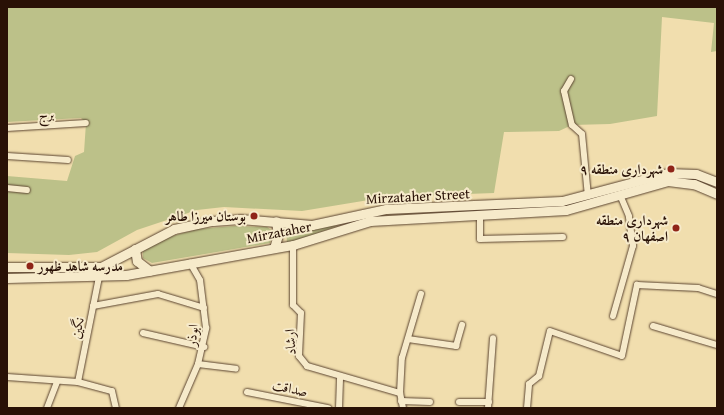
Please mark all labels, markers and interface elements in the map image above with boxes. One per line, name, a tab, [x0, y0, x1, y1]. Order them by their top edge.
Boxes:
street label: برج	[37, 105, 55, 123]
place label: شهرداری منطقه ۹	[580, 161, 663, 177]
marker: شهرداری منطقه ۹	[666, 164, 676, 174]
street label: Mirzataher Street	[366, 185, 470, 207]
place label: بوستان میرزا طاهر	[166, 208, 246, 224]
marker: بوستان میرزا طاهر	[249, 211, 259, 221]
place label: شهرداری منطقه ۹ اصفهان	[596, 212, 668, 244]
street label: Mirzataher	[245, 217, 313, 247]
marker: شهرداری منطقه ۹ اصفهان	[671, 223, 681, 233]
place label: مدرسه شاهد ظهور	[38, 258, 123, 274]
marker: مدرسه شاهد ظهور	[25, 261, 35, 271]
street label: نگین	[67, 316, 87, 340]
street label: ابوذر	[182, 323, 202, 347]
street label: ارشاد	[281, 329, 299, 355]
street label: صداقت	[271, 376, 309, 400]

